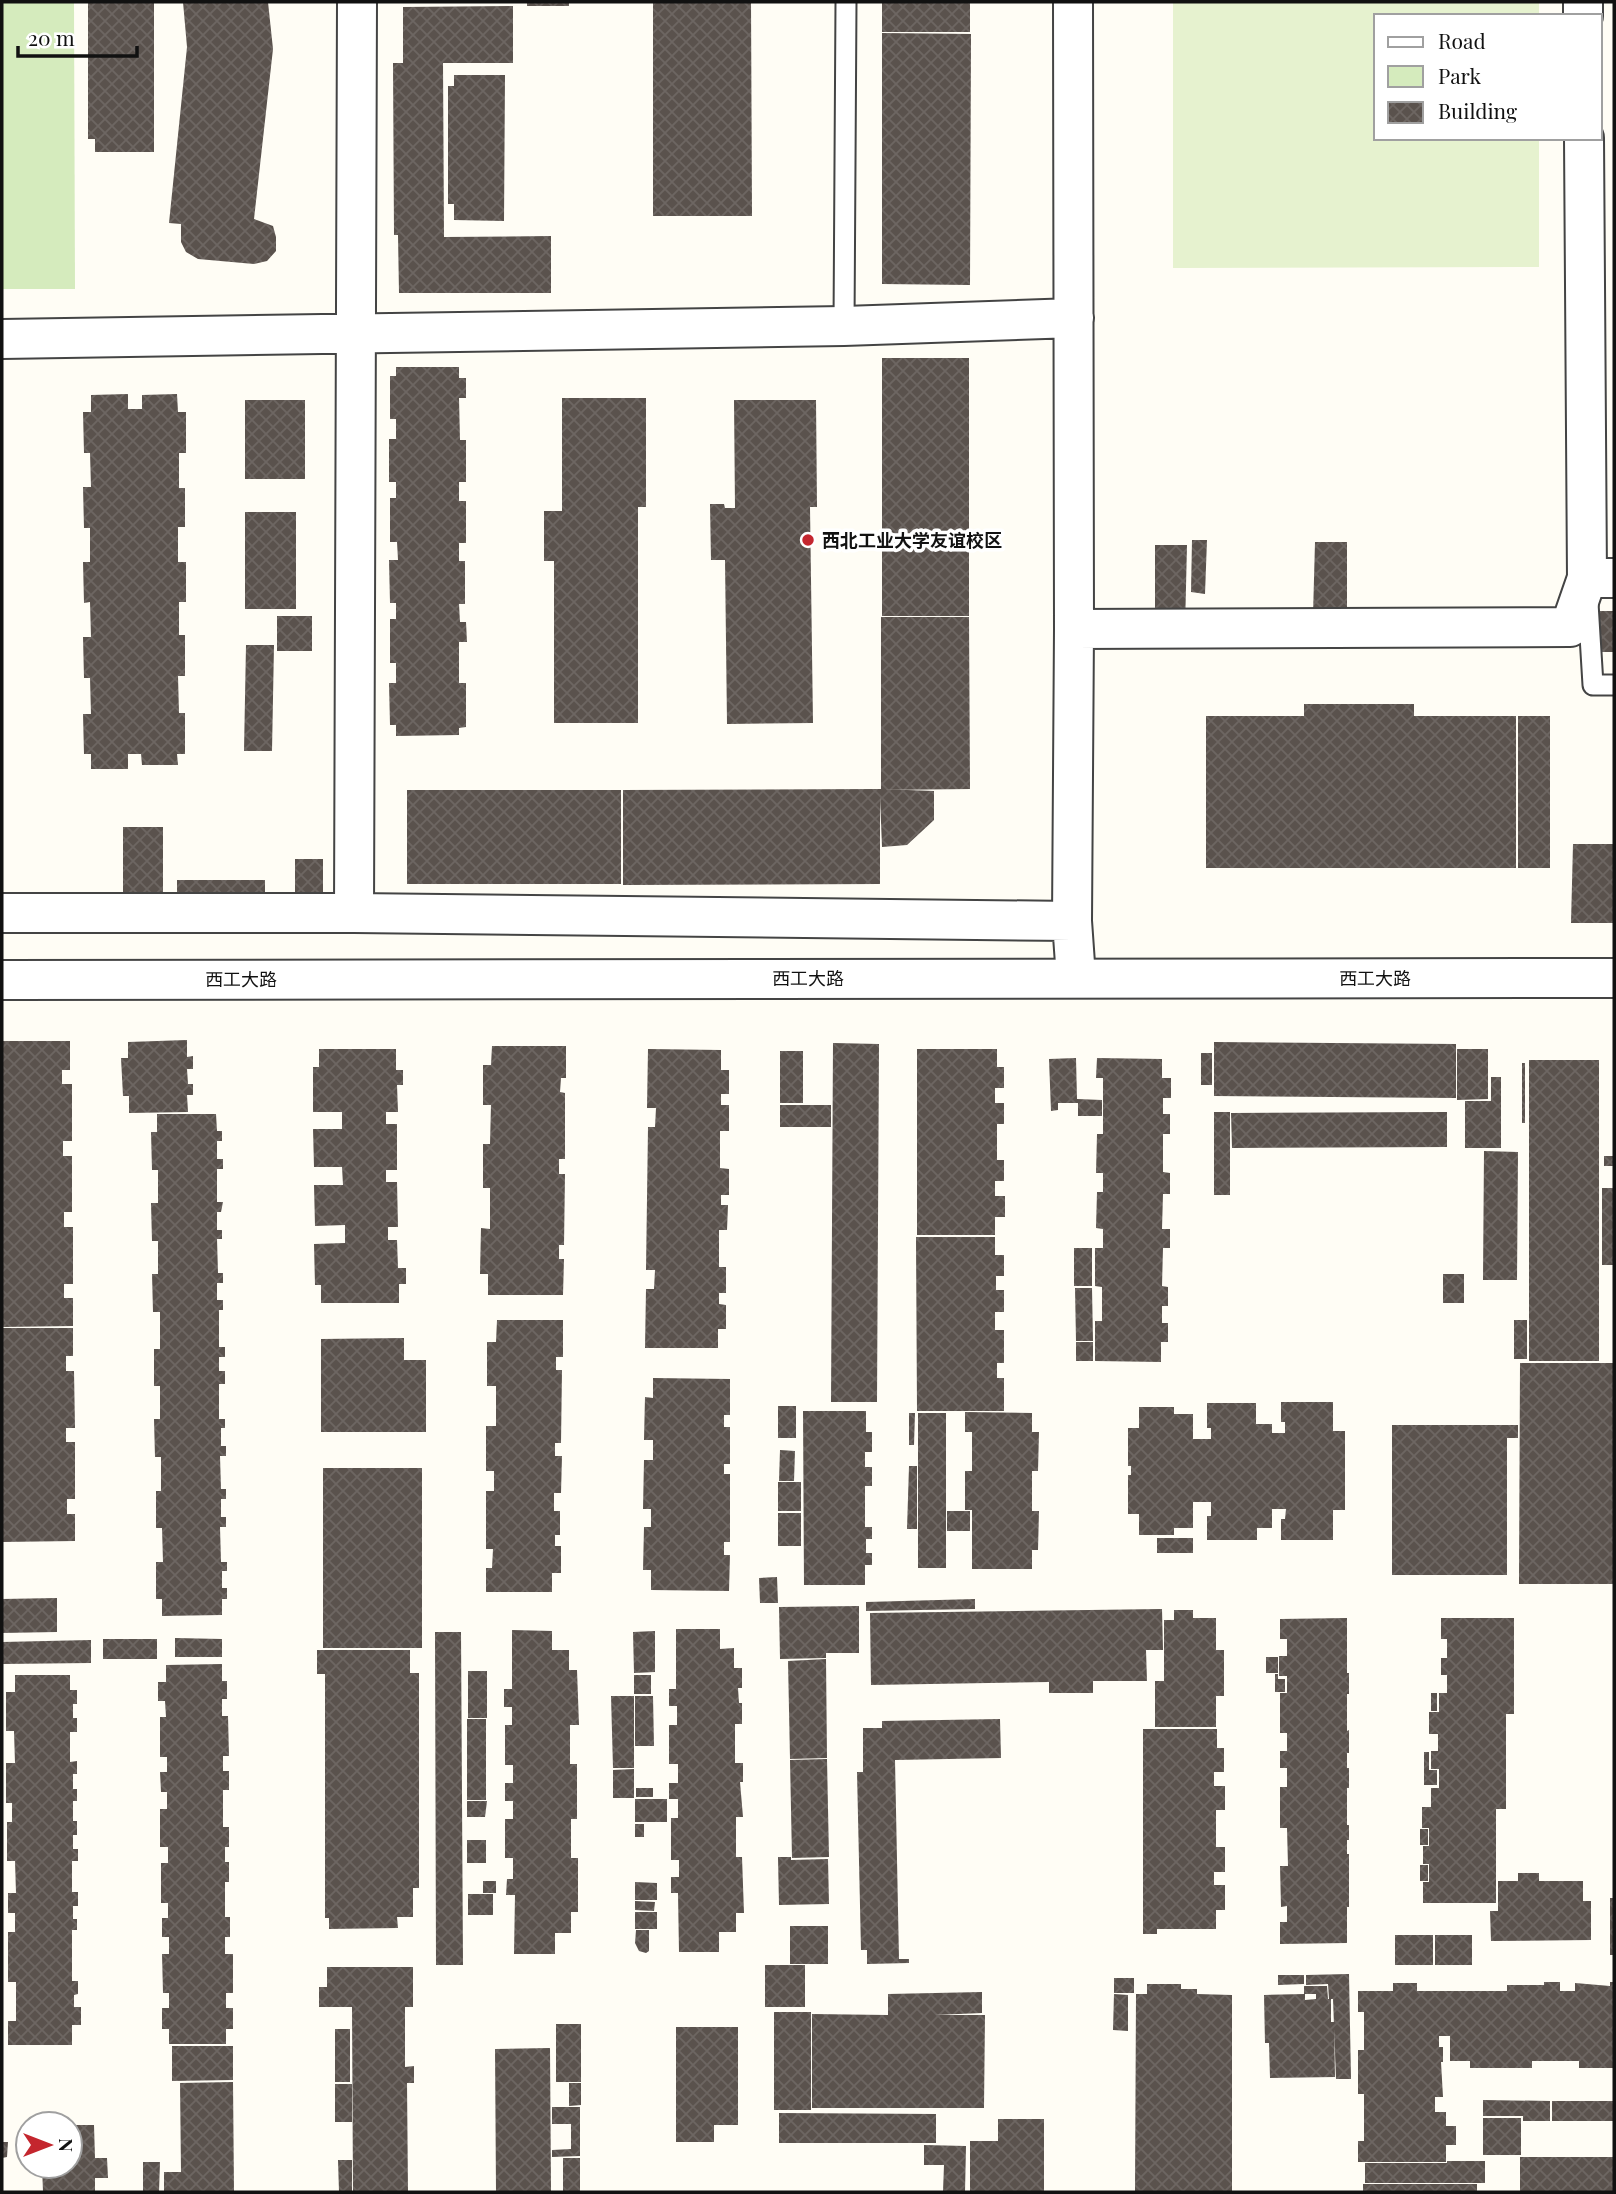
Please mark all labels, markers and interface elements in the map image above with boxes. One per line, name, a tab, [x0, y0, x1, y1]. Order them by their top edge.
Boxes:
scale bar	[18, 14, 136, 58]
legend	[1374, 14, 1602, 140]
text: 20 m	[28, 23, 75, 51]
text: Road	[1438, 26, 1486, 54]
text: Park	[1438, 61, 1482, 89]
text: Building	[1438, 96, 1517, 124]
place label: 西北工业大学友谊校区	[822, 528, 1002, 552]
marker: 西北工业大学友谊校区	[800, 532, 816, 548]
street label: 西工大路	[772, 966, 844, 990]
street label: 西工大路	[1339, 966, 1411, 990]
street label: 西工大路	[205, 967, 277, 991]
north arrow	[14, 2110, 84, 2180]
text: N	[54, 2138, 80, 2152]

